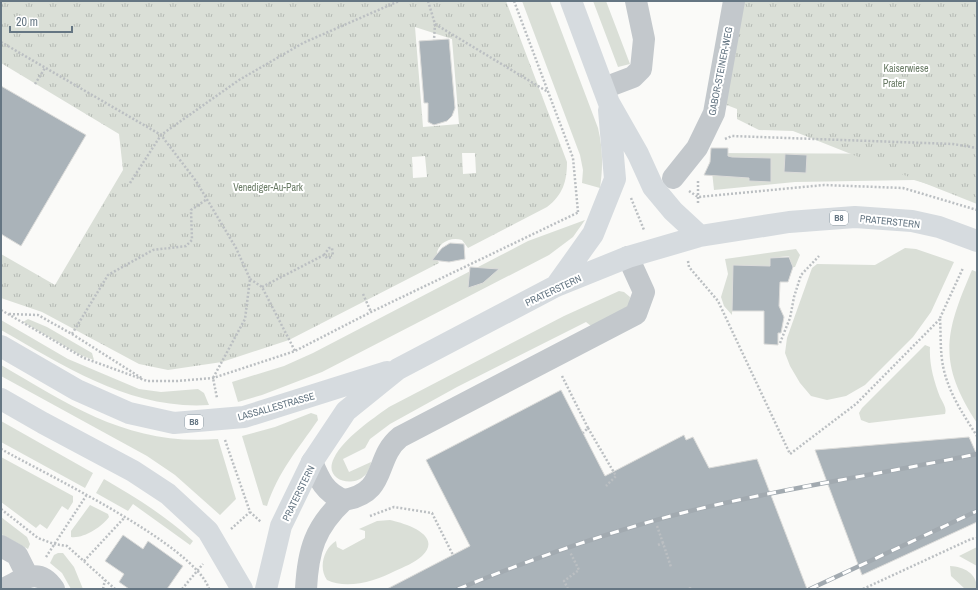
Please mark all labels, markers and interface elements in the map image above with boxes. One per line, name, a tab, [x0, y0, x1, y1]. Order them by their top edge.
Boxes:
scale bar	[10, 8, 72, 34]
text: 20 m	[16, 14, 38, 30]
street label: GABOR-STEINER-WEG	[706, 26, 735, 117]
park label: Kaiserwiese	[883, 62, 929, 75]
park label: Prater	[883, 77, 905, 90]
park label: Venediger-Au-Park	[233, 181, 304, 194]
road number: B8	[830, 211, 848, 225]
street label: PRATERSTERN	[859, 212, 921, 231]
street label: PRATERSTERN	[523, 272, 583, 309]
street label: LASSALLESTRASSE	[236, 389, 316, 424]
road number: B8	[185, 415, 203, 429]
street label: PRATERSTERN	[279, 463, 318, 523]

